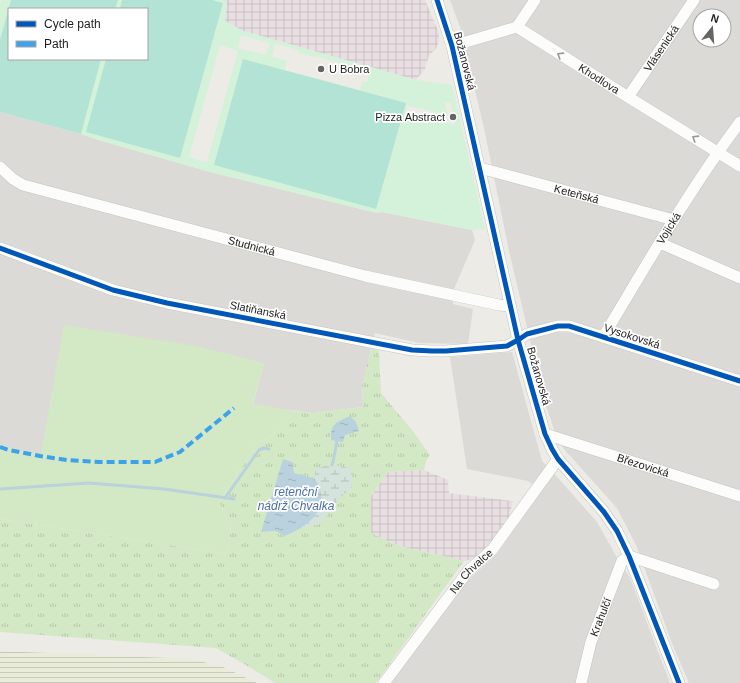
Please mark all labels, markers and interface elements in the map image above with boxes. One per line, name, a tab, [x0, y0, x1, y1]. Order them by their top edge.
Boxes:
legend	[8, 8, 148, 60]
north arrow	[692, 8, 732, 48]
text: N	[709, 12, 721, 25]
text: Cycle path	[44, 17, 101, 31]
street label: Vlásenická	[641, 22, 682, 74]
street label: Božanovská	[452, 30, 478, 92]
text: Path	[44, 37, 69, 51]
one-way arrow	[557, 52, 564, 60]
street label: Khodlova	[576, 61, 622, 97]
place label: U Bobra	[329, 63, 370, 75]
marker: U Bobra	[316, 64, 326, 74]
place label: Pizza Abstract	[375, 111, 445, 123]
marker: Pizza Abstract	[448, 112, 458, 122]
one-way arrow	[692, 135, 699, 143]
street label: Keteňská	[553, 182, 601, 206]
street label: Vojická	[654, 209, 683, 246]
street label: Studnická	[227, 234, 277, 258]
street label: Slatiňanská	[229, 299, 288, 321]
street label: Vysokovská	[602, 321, 662, 351]
street label: Božanovská	[525, 346, 553, 407]
street label: Březovická	[616, 451, 671, 479]
water label: retenční nádrž Chvalka	[258, 485, 335, 513]
street label: Na Chvalce	[447, 546, 495, 596]
street label: Krahulčí	[588, 596, 613, 638]

